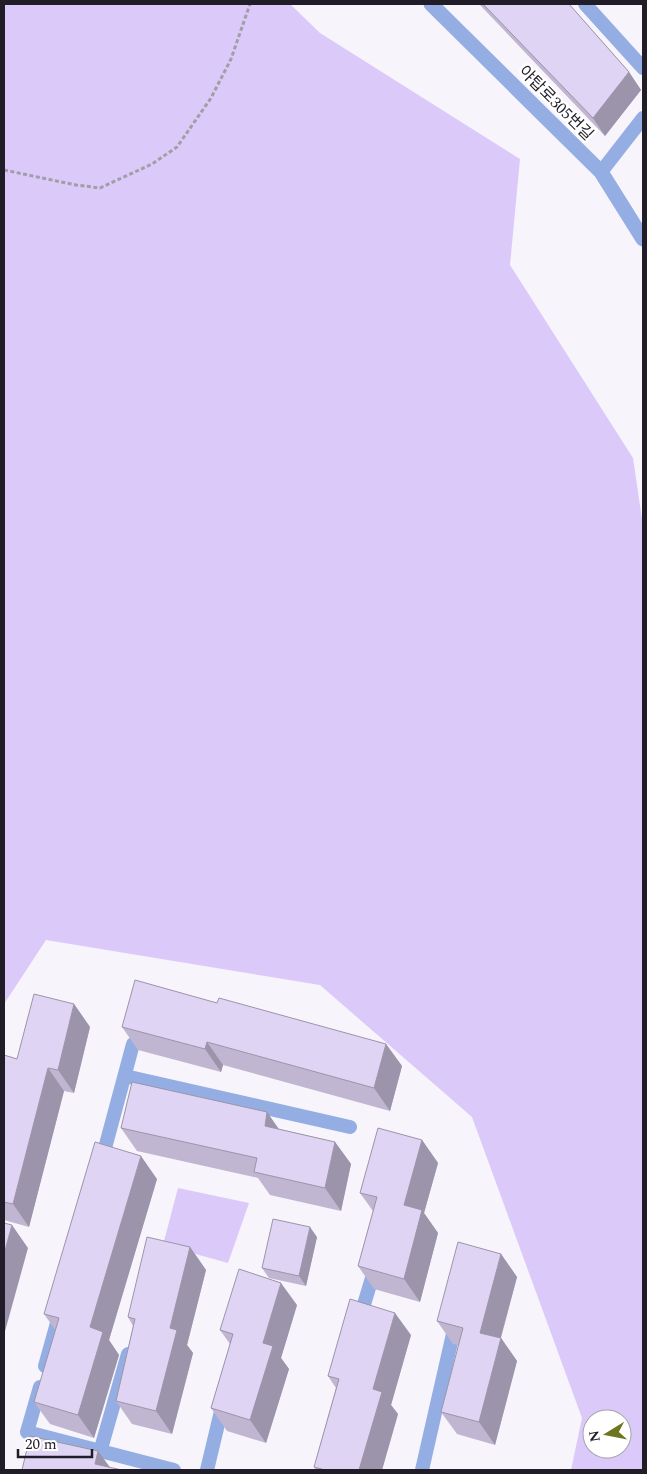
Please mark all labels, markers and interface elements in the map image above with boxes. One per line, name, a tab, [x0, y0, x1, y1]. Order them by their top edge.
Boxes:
street label: 야탑로305번길	[513, 60, 599, 146]
north arrow	[582, 1409, 632, 1459]
scale bar	[18, 1426, 91, 1458]
text: N	[583, 1429, 606, 1444]
text: 20 m	[25, 1433, 57, 1456]

